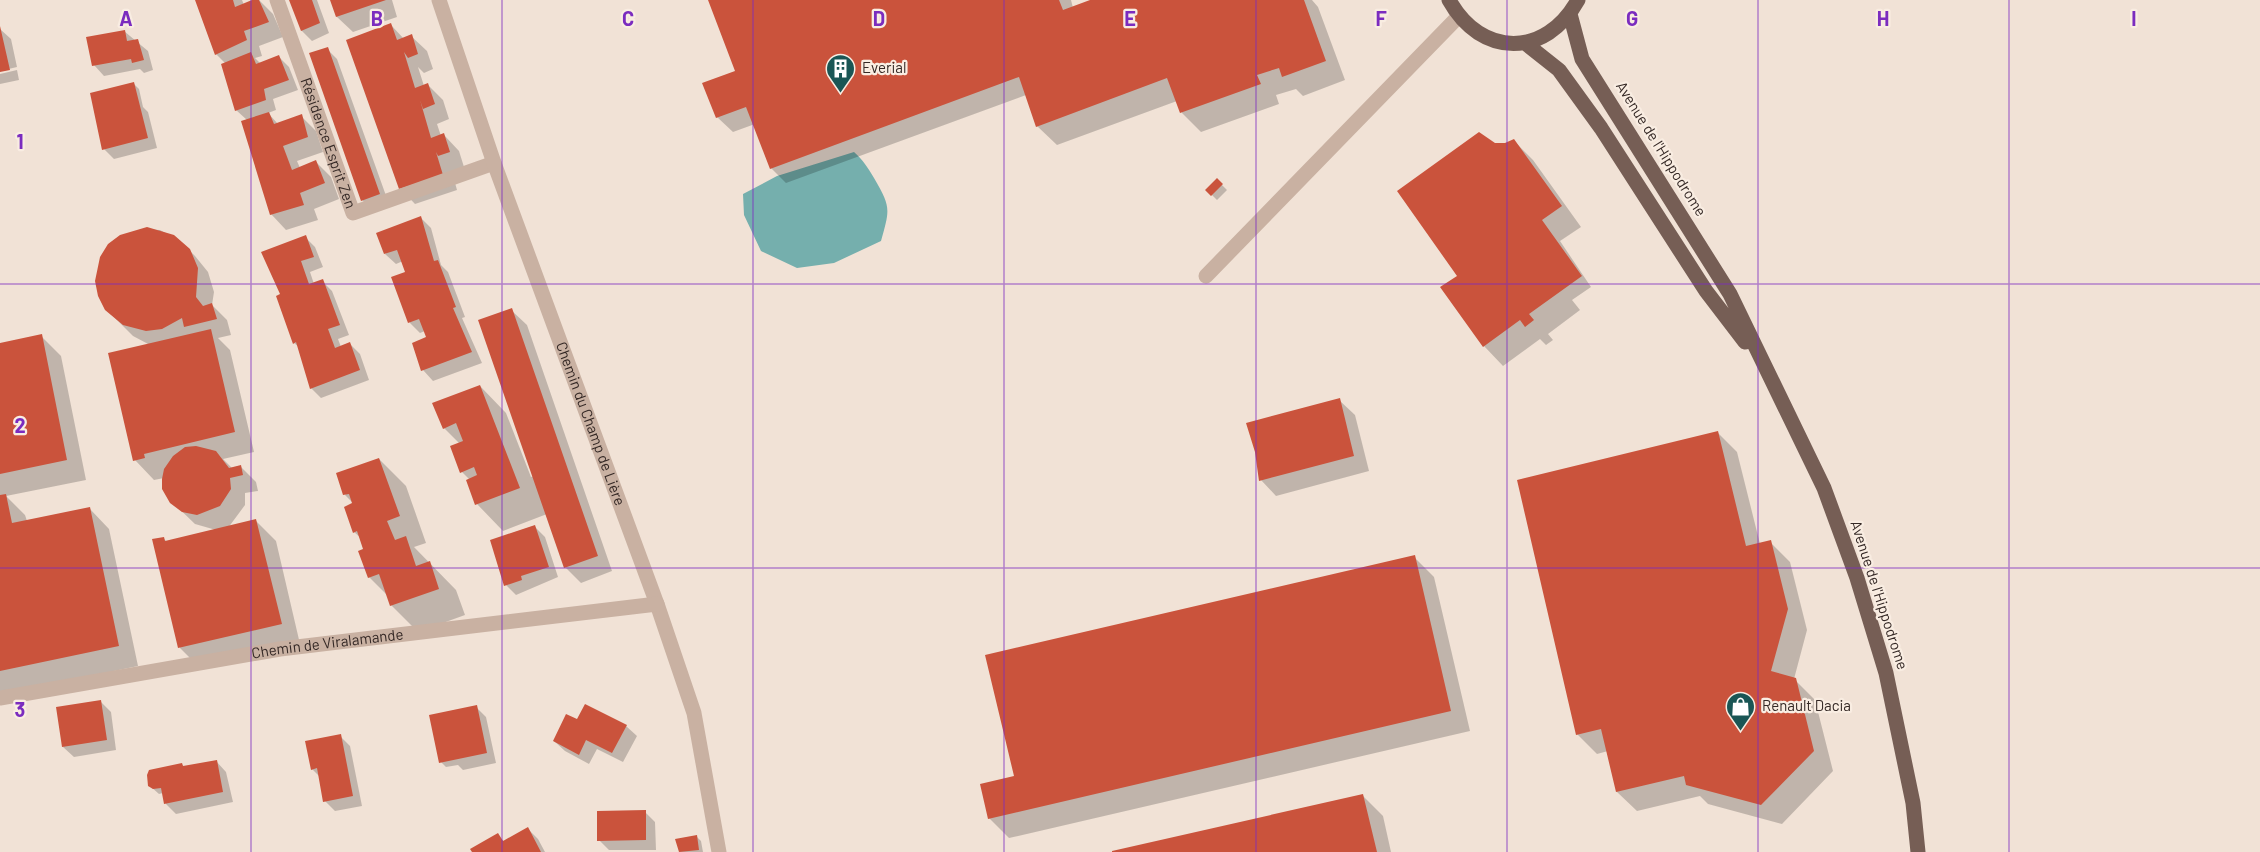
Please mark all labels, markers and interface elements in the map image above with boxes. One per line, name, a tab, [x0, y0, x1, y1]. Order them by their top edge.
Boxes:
text: A	[119, 6, 133, 30]
text: B	[371, 6, 383, 30]
text: C	[622, 6, 634, 30]
text: D	[873, 6, 885, 30]
text: E	[1124, 6, 1136, 30]
text: F	[1375, 6, 1387, 30]
text: G	[1626, 6, 1638, 30]
text: H	[1877, 6, 1889, 30]
text: I	[2131, 6, 2137, 30]
building icon: Everial	[825, 52, 857, 94]
place label: Everial	[862, 58, 906, 76]
street label: Résidence Esprit Zen	[297, 75, 361, 211]
street label: Avenue de l'Hippodrome	[1613, 78, 1711, 219]
text: 1	[16, 129, 24, 153]
street label: Chemin du Champ de Lière	[553, 339, 630, 508]
text: 2	[14, 413, 26, 437]
street label: Avenue de l'Hippodrome	[1847, 518, 1913, 671]
street label: Chemin de Viralamande	[250, 624, 404, 662]
shop icon: Renault Dacia	[1725, 690, 1757, 732]
place label: Renault Dacia	[1762, 696, 1851, 714]
text: 3	[15, 697, 25, 721]

